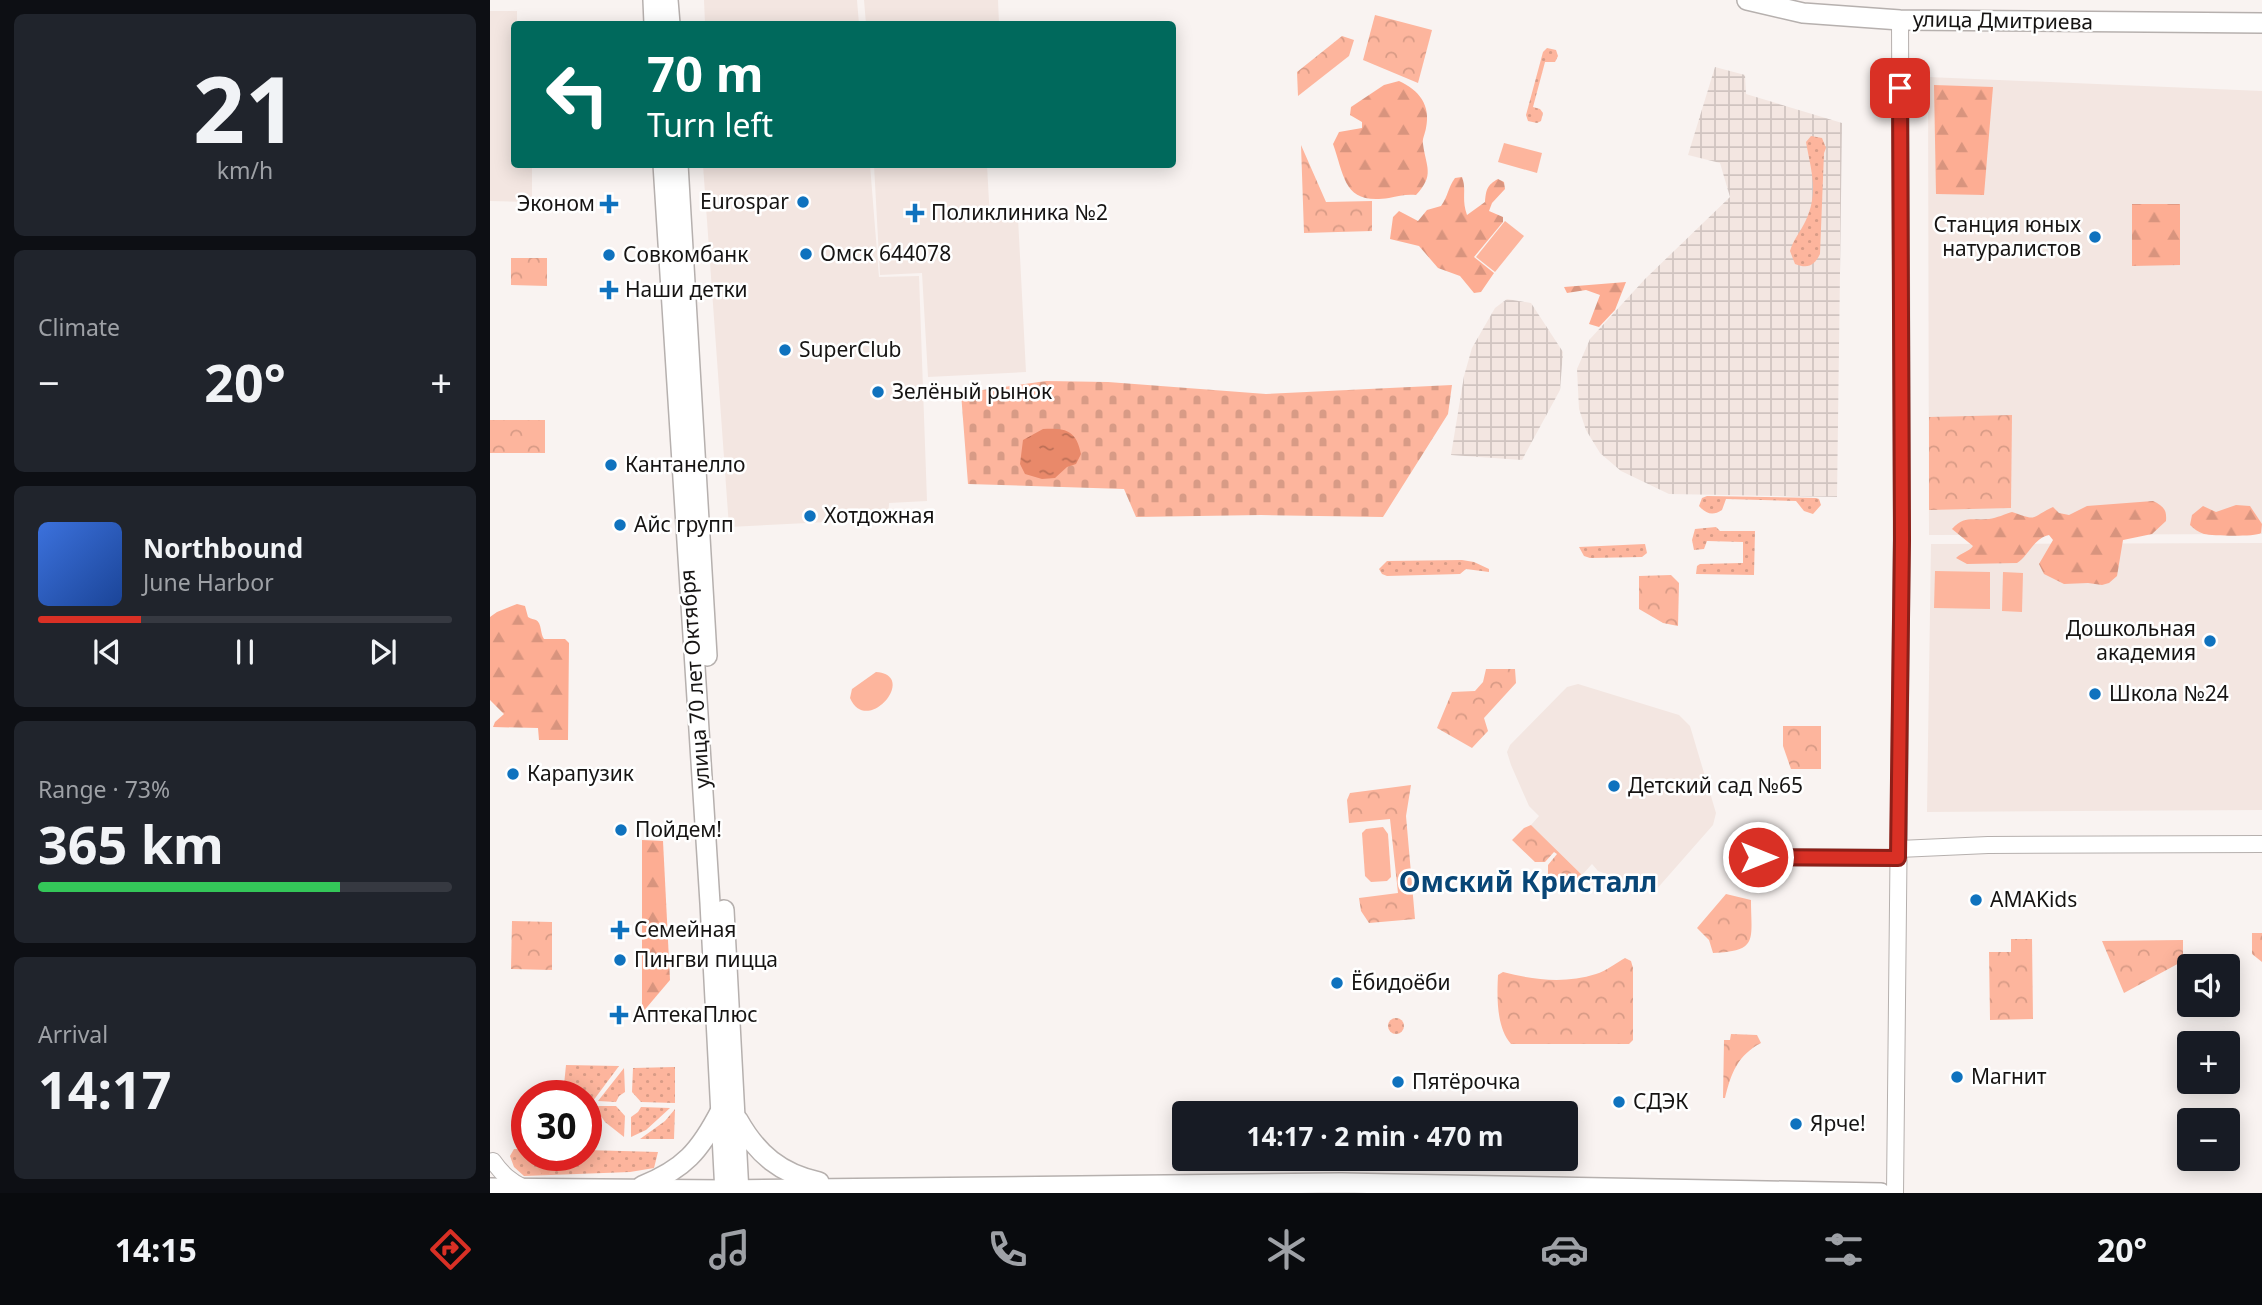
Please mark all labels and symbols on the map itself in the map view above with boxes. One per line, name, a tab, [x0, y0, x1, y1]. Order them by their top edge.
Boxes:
street label: улица Дмитриева	[1913, 4, 2093, 36]
pin	[1870, 58, 1930, 118]
place label: Eurospar	[700, 187, 789, 215]
place label: Эконом	[517, 189, 595, 217]
marker: Eurospar	[795, 194, 811, 210]
marker: Эконом	[601, 196, 617, 212]
place label: Поликлиника №2	[931, 198, 1108, 226]
marker: Поликлиника №2	[905, 203, 925, 223]
place label: Станция юных натуралистов	[1933, 210, 2081, 262]
marker: Станция юных натуралистов	[2087, 229, 2103, 245]
place label: Омск 644078	[820, 239, 951, 267]
place label: Совкомбанк	[623, 240, 748, 268]
marker: Омск 644078	[798, 246, 814, 262]
marker: Совкомбанк	[601, 247, 617, 263]
place label: Наши детки	[625, 275, 748, 303]
marker: Наши детки	[599, 280, 619, 300]
place label: SuperClub	[799, 335, 902, 363]
marker: SuperClub	[777, 342, 793, 358]
place label: Зелёный рынок	[892, 377, 1052, 405]
marker: Зелёный рынок	[870, 384, 886, 400]
place label: Кантанелло	[625, 450, 746, 478]
marker: Кантанелло	[603, 457, 619, 473]
place label: Хотдожная	[824, 501, 935, 529]
marker: Хотдожная	[802, 508, 818, 524]
place label: Айс групп	[634, 510, 734, 538]
marker: Айс групп	[612, 517, 628, 533]
street label: улица 70 лет Октября	[672, 569, 716, 790]
place label: Дошкольная академия	[2066, 614, 2196, 666]
marker: Дошкольная академия	[2202, 633, 2218, 649]
place label: Школа №24	[2109, 679, 2229, 707]
marker: Школа №24	[2087, 686, 2103, 702]
place label: Карапузик	[527, 759, 634, 787]
marker: Карапузик	[505, 766, 521, 782]
place label: Детский сад №65	[1628, 771, 1803, 799]
marker: Детский сад №65	[1606, 778, 1622, 794]
place label: Пойдем!	[635, 815, 722, 843]
position arrow	[1721, 820, 1795, 894]
marker: Пойдем!	[613, 822, 629, 838]
district label: Омский Кристалл	[1399, 862, 1657, 900]
place label: AMAKids	[1990, 885, 2077, 913]
marker: AMAKids	[1968, 892, 1984, 908]
place label: Семейная	[634, 915, 736, 943]
marker: Семейная	[612, 922, 628, 938]
place label: Пингви пицца	[634, 945, 778, 973]
marker: Пингви пицца	[612, 952, 628, 968]
place label: Ёбидоёби	[1351, 968, 1451, 996]
marker: Ёбидоёби	[1329, 975, 1345, 991]
place label: АптекаПлюс	[633, 1000, 758, 1028]
marker: АптекаПлюс	[611, 1007, 627, 1023]
place label: Магнит	[1971, 1062, 2047, 1090]
place label: Пятёрочка	[1412, 1067, 1520, 1095]
marker: Магнит	[1949, 1069, 1965, 1085]
marker: Пятёрочка	[1390, 1074, 1406, 1090]
speed limit sign: 30	[511, 1080, 602, 1171]
place label: СДЭК	[1633, 1087, 1688, 1115]
marker: СДЭК	[1611, 1094, 1627, 1110]
place label: Ярче!	[1810, 1109, 1866, 1137]
marker: Ярче!	[1788, 1116, 1804, 1132]

